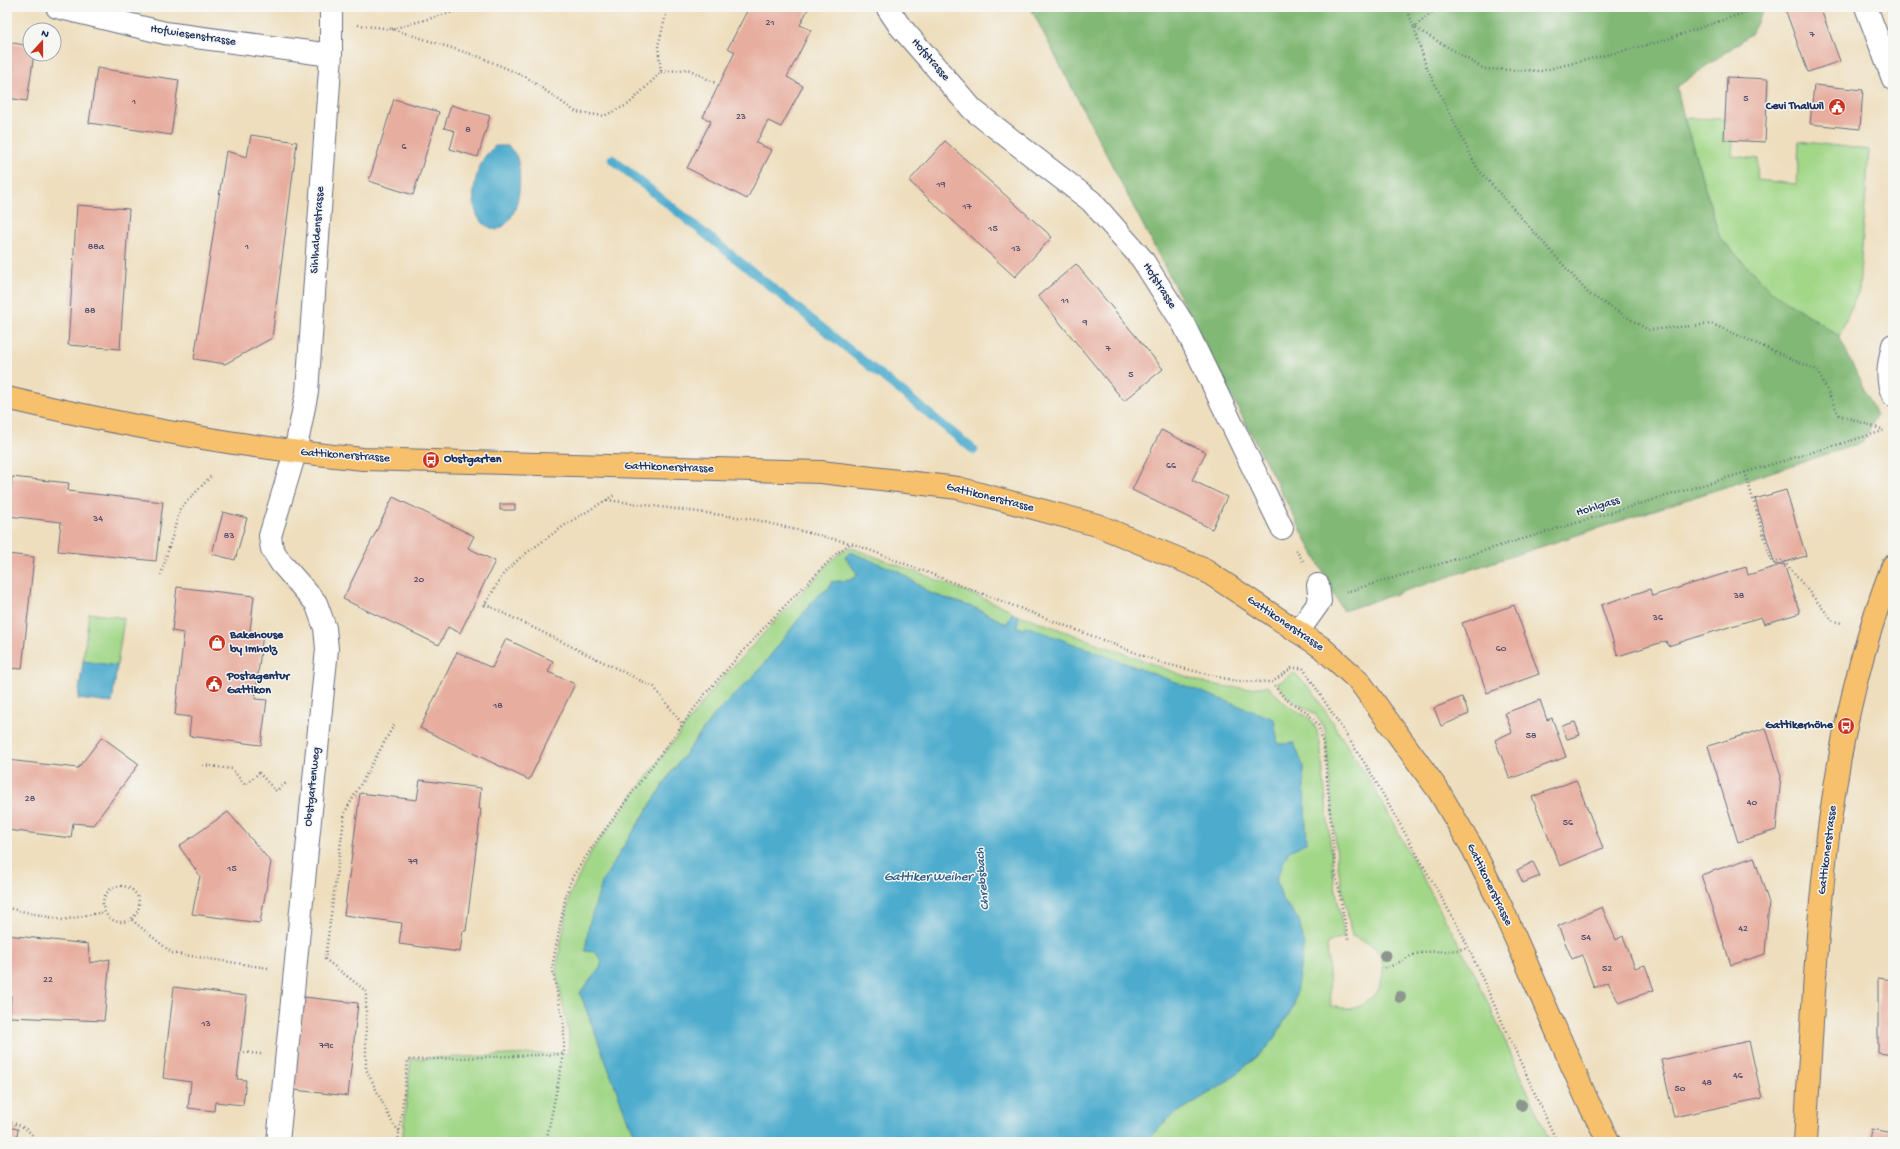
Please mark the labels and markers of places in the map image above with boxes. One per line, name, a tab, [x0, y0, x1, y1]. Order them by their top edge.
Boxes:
public building icon: Cevi Thalwil	[1827, 97, 1847, 117]
place label: Cevi Thalwil	[1765, 100, 1824, 114]
bus stop icon: Obstgarten	[421, 450, 441, 470]
place label: Obstgarten	[444, 453, 502, 467]
place label: Bakehouse by Imholz	[229, 629, 284, 657]
shop icon: Bakehouse by Imholz	[207, 633, 227, 653]
place label: Postagentur Gattikon	[226, 670, 291, 698]
public building icon: Postagentur Gattikon	[204, 674, 224, 694]
bus stop icon: Gattikerhöhe	[1836, 716, 1856, 736]
place label: Gattikerhöhe	[1765, 719, 1834, 733]

